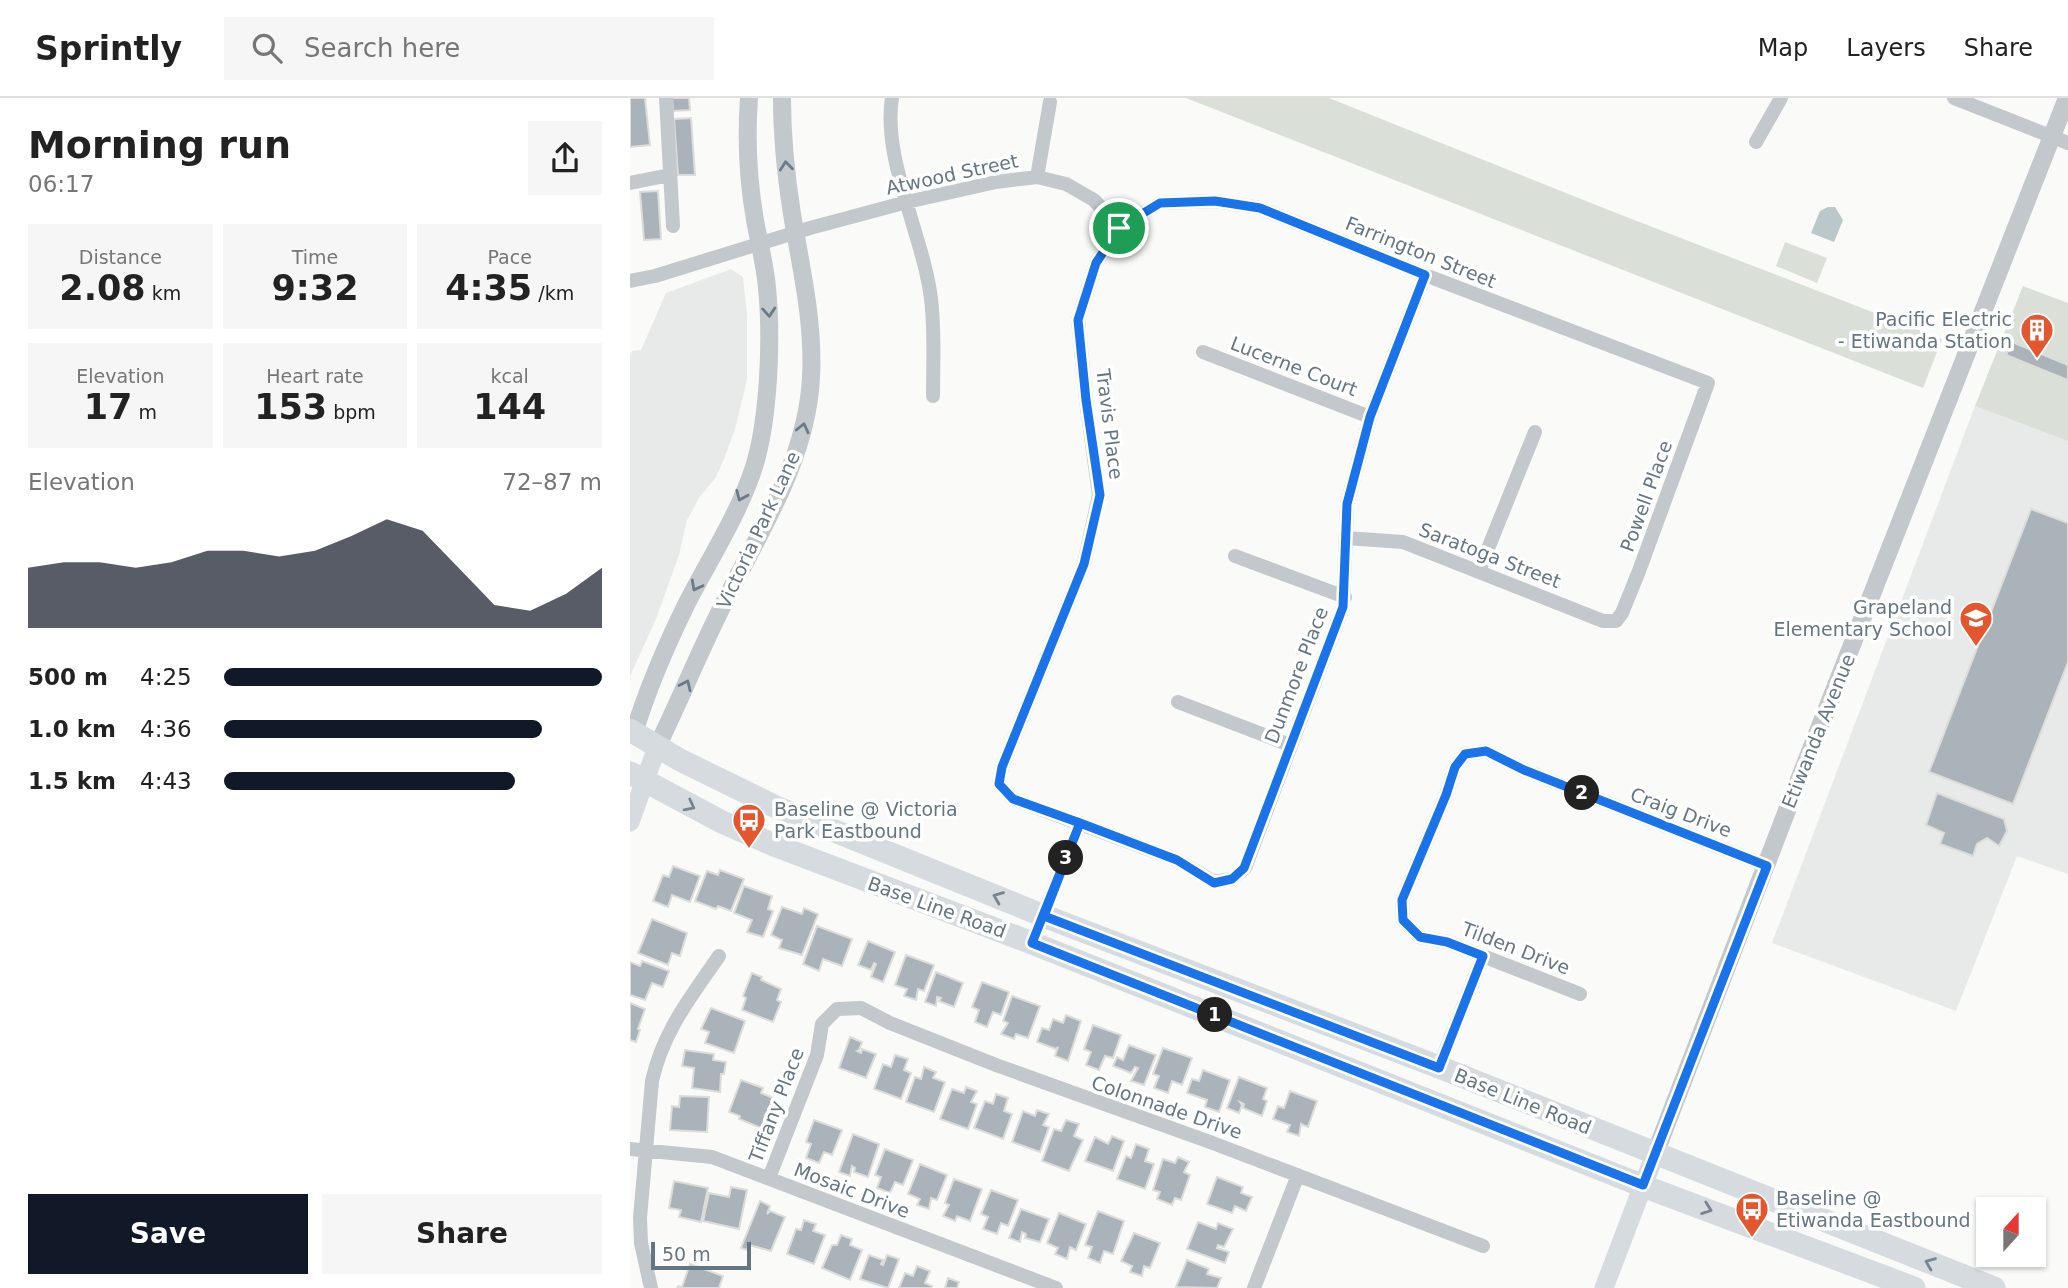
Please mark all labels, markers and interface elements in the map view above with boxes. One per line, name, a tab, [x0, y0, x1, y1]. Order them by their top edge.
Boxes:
search box	[224, 17, 714, 80]
text: Sprintly	[35, 29, 182, 68]
icon: search	[248, 29, 286, 67]
text: Search here	[304, 33, 460, 63]
text: Map	[1758, 34, 1808, 62]
text: Layers	[1846, 34, 1926, 62]
text: Share	[1964, 34, 2033, 62]
button: share	[528, 121, 602, 195]
text: Morning run	[28, 123, 291, 167]
street label: Atwood Street	[884, 149, 1020, 199]
one-way arrow	[779, 160, 794, 172]
text: 06:17	[28, 171, 94, 197]
pin	[1089, 198, 1149, 258]
icon: arrive	[1100, 209, 1138, 247]
street label: Farrington Street	[1343, 212, 1499, 292]
text: Distance	[79, 246, 162, 268]
text: Time	[292, 246, 338, 268]
text: Pace	[487, 246, 532, 268]
text: 2.08	[59, 268, 146, 308]
text: 9:32	[271, 268, 359, 308]
text: 4:35	[445, 268, 532, 308]
text: km	[146, 282, 181, 304]
text: /km	[532, 282, 574, 304]
one-way arrow	[761, 307, 776, 318]
place label: Pacific Electric - Etiwanda Station	[1838, 308, 2012, 352]
building icon: Pacific Electric - Etiwanda Station	[2018, 311, 2056, 360]
street label: Lucerne Court	[1228, 332, 1360, 400]
text: Elevation	[76, 365, 164, 387]
text: Heart rate	[266, 365, 364, 387]
text: kcal	[490, 365, 529, 387]
street label: Travis Place	[1092, 366, 1128, 481]
text: 17	[84, 387, 132, 427]
text: 153	[254, 387, 327, 427]
text: 144	[473, 387, 546, 427]
text: m	[132, 401, 157, 423]
text: bpm	[327, 401, 376, 423]
one-way arrow	[794, 422, 809, 434]
street label: Powell Place	[1616, 437, 1676, 555]
street label: Victoria Park Lane	[712, 448, 804, 612]
text: Elevation	[28, 469, 135, 495]
text: 72–87 m	[502, 469, 602, 495]
one-way arrow	[735, 489, 749, 501]
street label: Saratoga Street	[1416, 518, 1564, 592]
one-way arrow	[691, 578, 705, 591]
place label: Grapeland Elementary School	[1774, 596, 1952, 640]
school or university icon: Grapeland Elementary School	[1957, 599, 1995, 648]
street label: Dunmore Place	[1260, 604, 1332, 746]
street label: Etiwanda Avenue	[1777, 651, 1859, 811]
text: 500 m	[28, 664, 108, 690]
text: 4:25	[140, 664, 192, 690]
one-way arrow	[678, 680, 692, 692]
text: 1.0 km	[28, 716, 116, 742]
text: 4:36	[140, 716, 192, 742]
text: 1.5 km	[28, 768, 116, 794]
text: 4:43	[140, 768, 192, 794]
pin: 2	[1564, 776, 1600, 810]
text: 2	[1575, 781, 1588, 803]
street label: Craig Drive	[1627, 783, 1735, 841]
one-way arrow	[683, 797, 695, 811]
place label: Baseline @ Victoria Park Eastbound	[774, 798, 958, 842]
bus stop icon: Baseline @ Victoria Park Eastbound	[730, 801, 768, 850]
pin: 3	[1048, 840, 1083, 876]
text: 3	[1059, 846, 1072, 868]
street label: Base Line Road	[865, 872, 1009, 942]
one-way arrow	[993, 892, 1005, 906]
street label: Tilden Drive	[1458, 917, 1573, 979]
pin: 1	[1198, 998, 1232, 1032]
text: 1	[1208, 1003, 1221, 1025]
street label: Tiffany Place	[744, 1045, 808, 1166]
street label: Base Line Road	[1451, 1064, 1595, 1138]
street label: Colonnade Drive	[1089, 1071, 1245, 1143]
street label: Mosaic Drive	[791, 1158, 913, 1222]
place label: Baseline @ Etiwanda Eastbound	[1776, 1187, 1971, 1231]
bus stop icon: Baseline @ Etiwanda Eastbound	[1733, 1190, 1771, 1239]
button: Save	[28, 1194, 308, 1274]
button: Share	[322, 1194, 602, 1274]
north arrow	[1976, 1197, 2046, 1267]
map controls	[1976, 1197, 2046, 1267]
one-way arrow	[1701, 1201, 1713, 1215]
scale bar	[651, 1239, 751, 1271]
text: 50 m	[662, 1243, 711, 1265]
one-way arrow	[1925, 1257, 1937, 1271]

